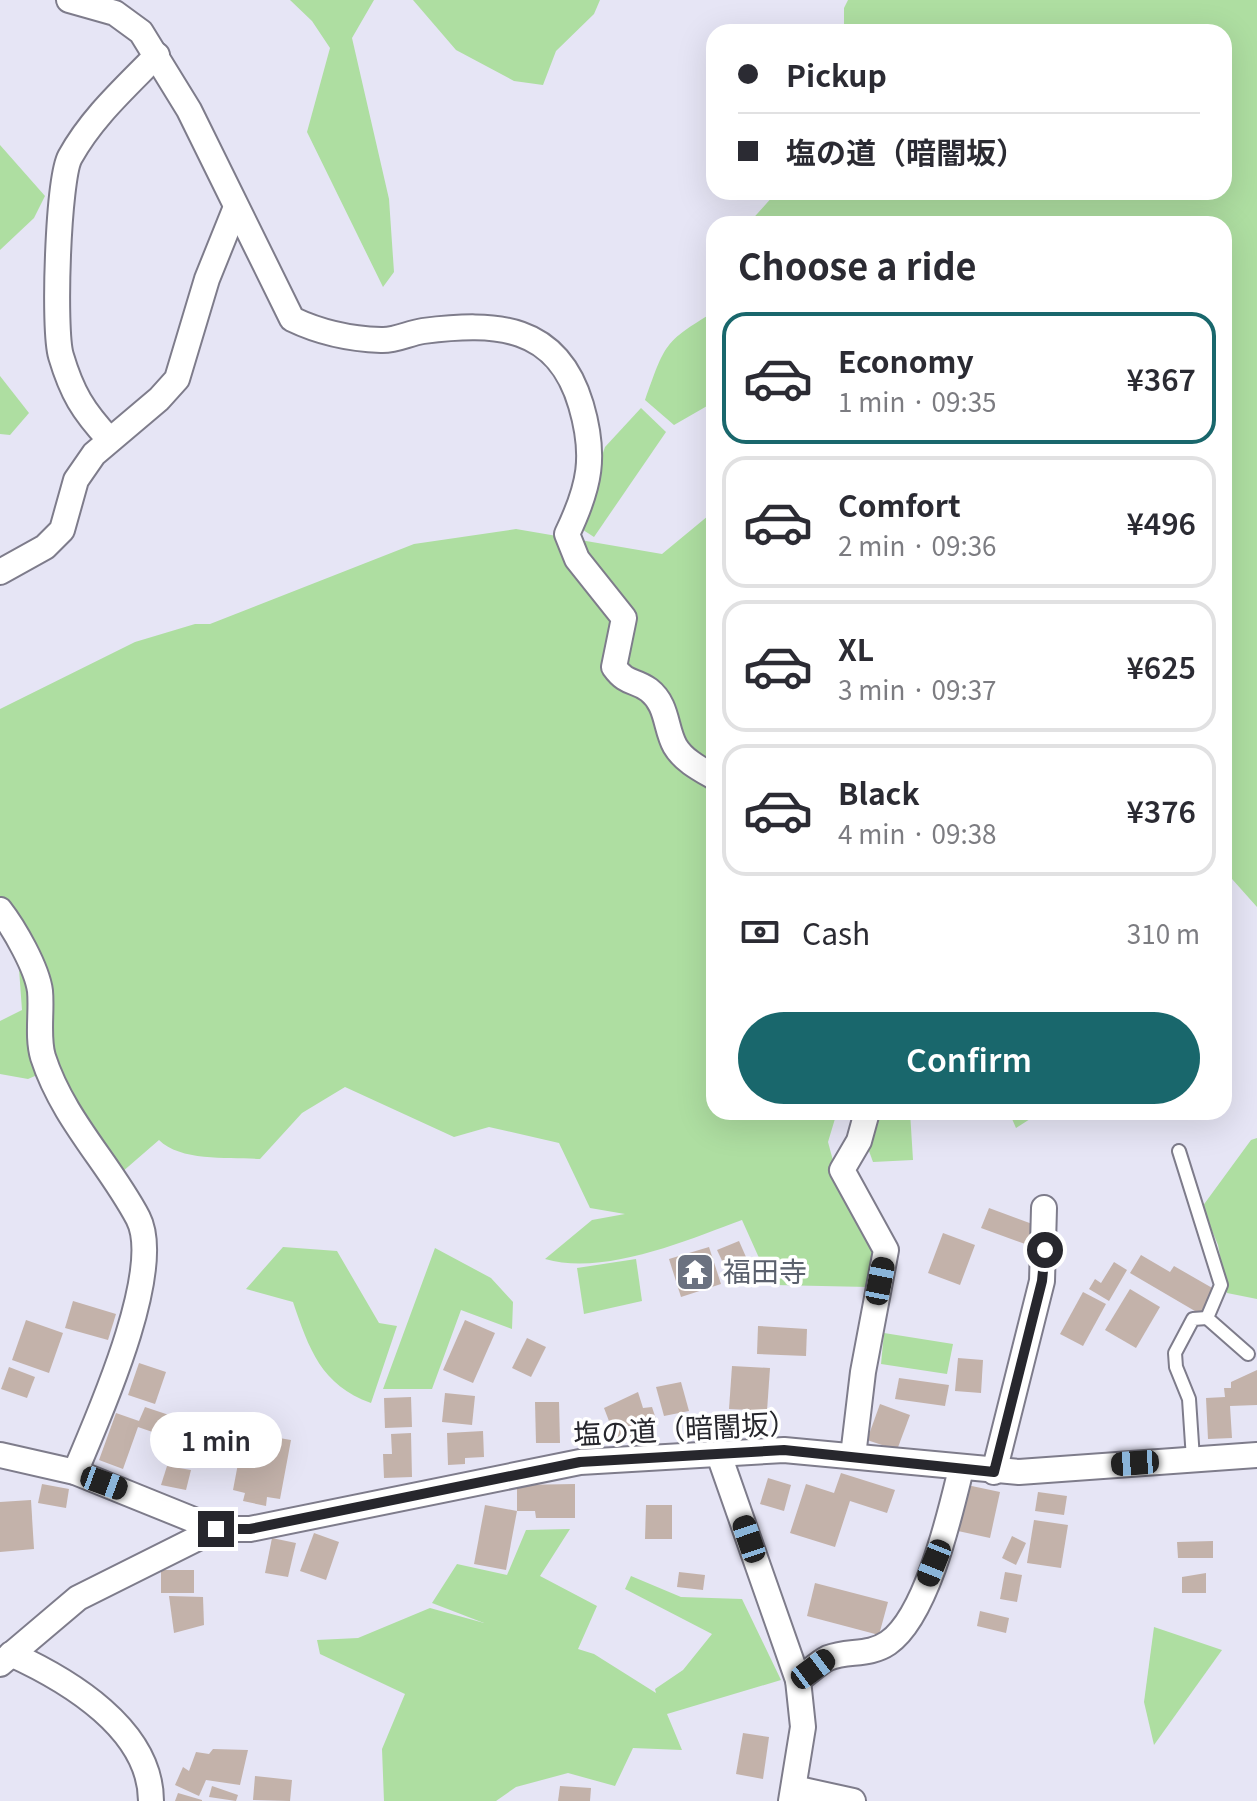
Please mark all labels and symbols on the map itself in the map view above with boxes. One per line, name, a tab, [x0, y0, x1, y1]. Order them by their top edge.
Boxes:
route start	[1027, 1232, 1063, 1268]
place label: 福田寺	[723, 1250, 807, 1290]
temple icon: 福田寺	[674, 1251, 716, 1293]
car	[864, 1255, 896, 1307]
street label: 塩の道（暗闇坂）	[572, 1401, 798, 1453]
callout: 1 min	[150, 1413, 282, 1469]
car	[1110, 1449, 1160, 1477]
car	[77, 1464, 131, 1502]
route end	[198, 1511, 234, 1547]
car	[730, 1512, 768, 1566]
car	[914, 1536, 954, 1590]
car	[787, 1645, 839, 1693]

